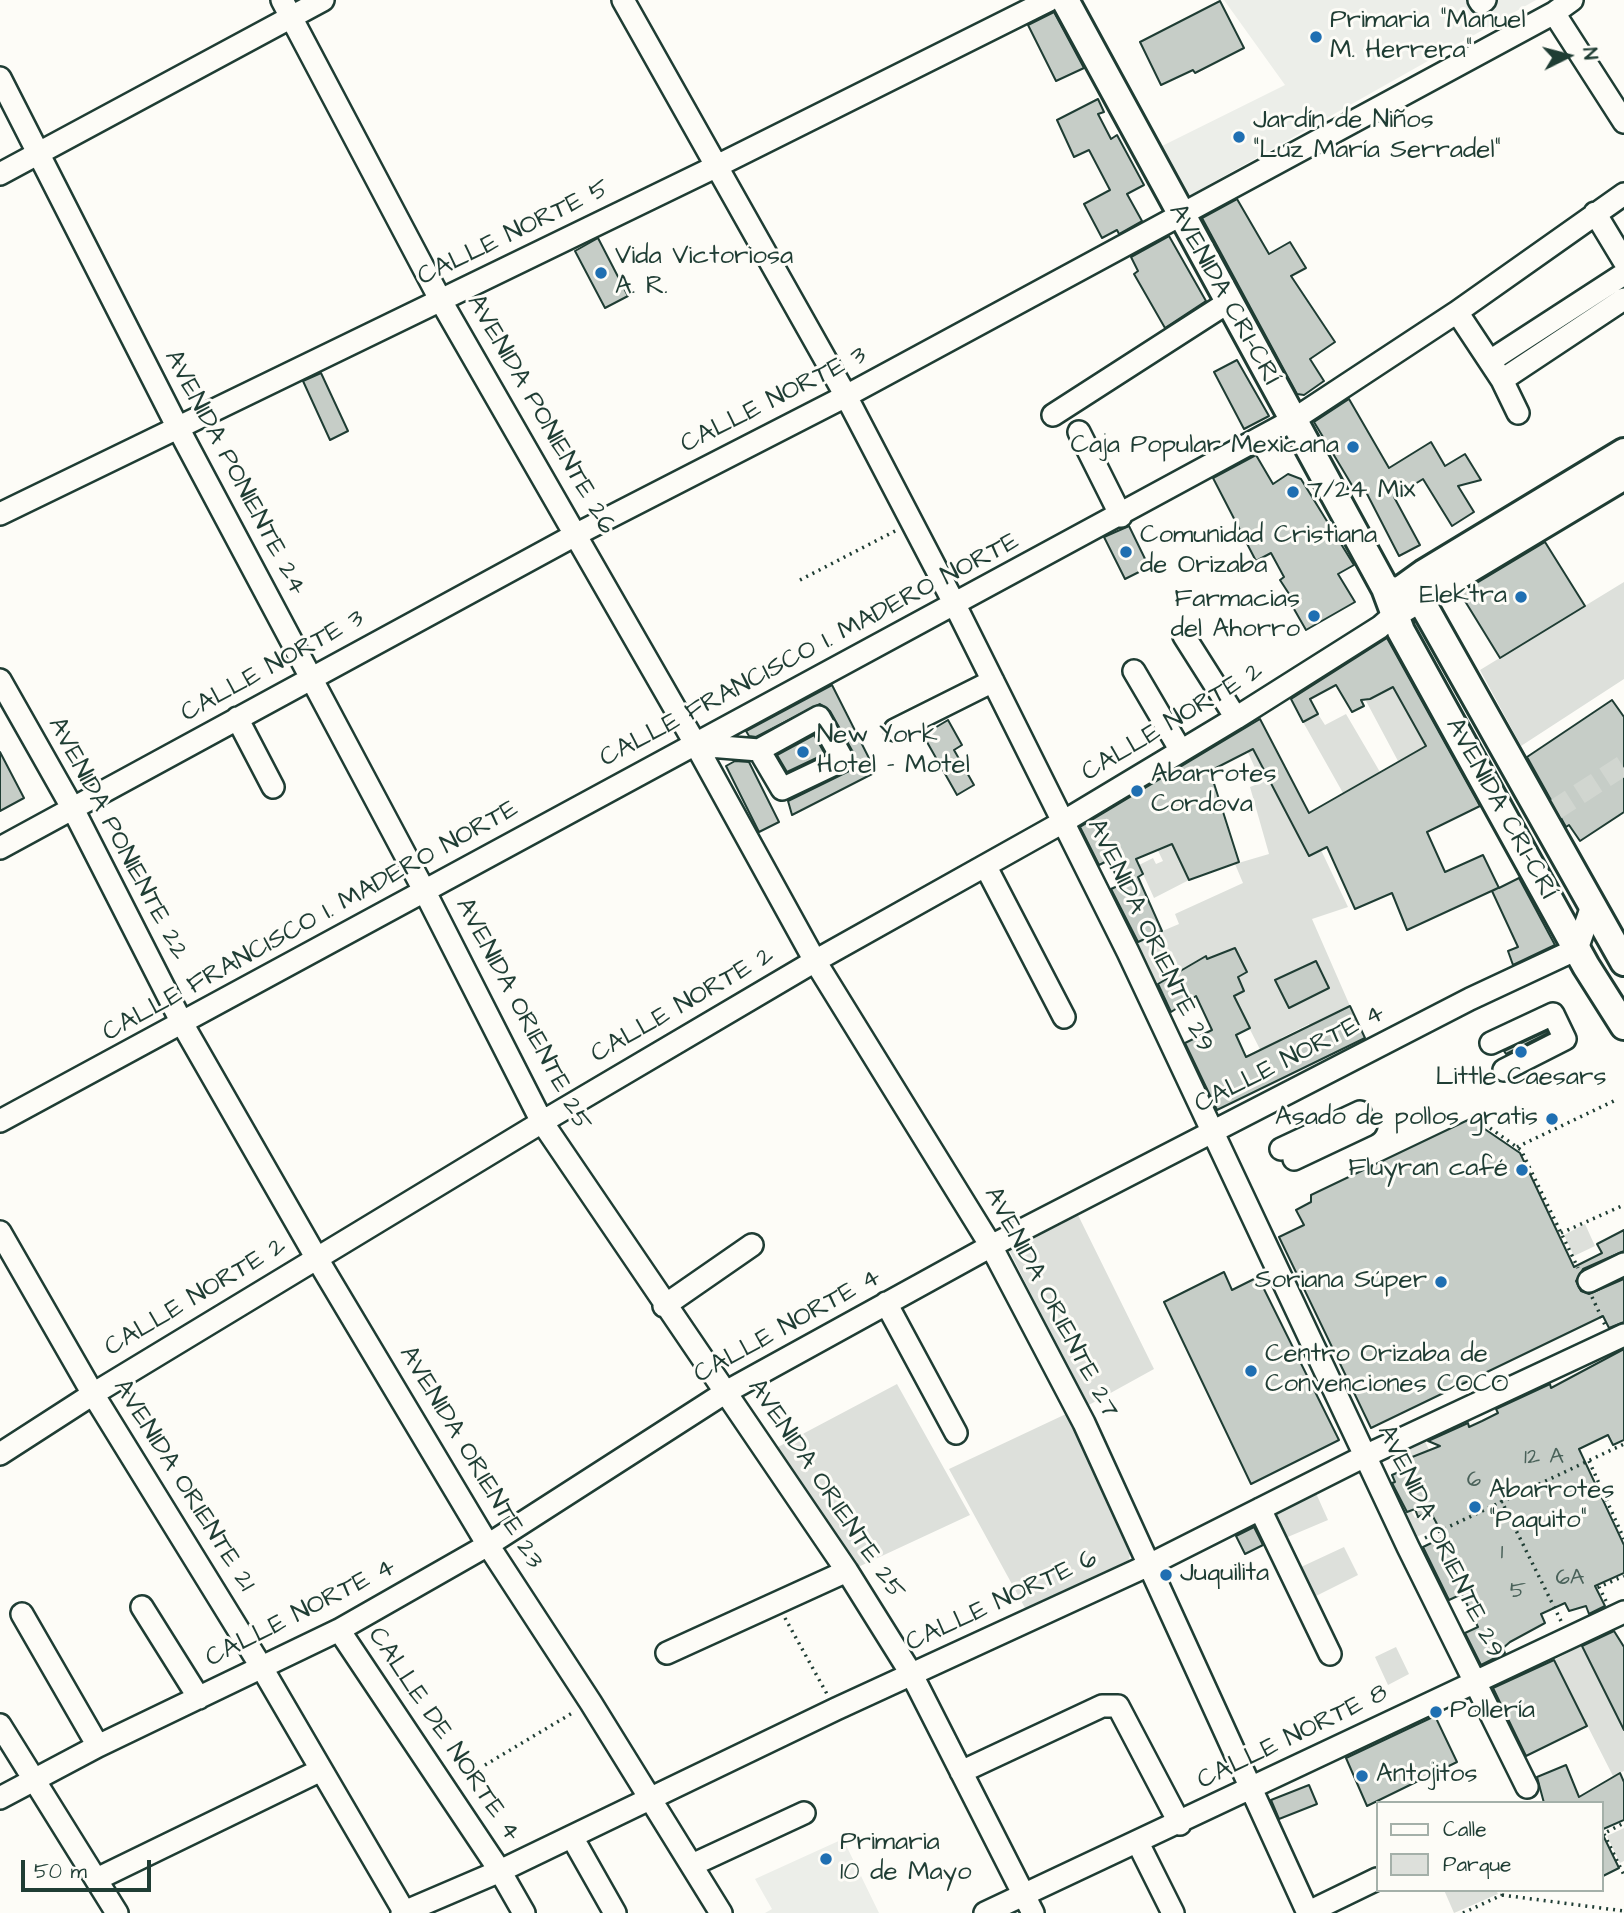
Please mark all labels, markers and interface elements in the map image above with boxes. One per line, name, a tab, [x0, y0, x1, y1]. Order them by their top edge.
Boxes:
place label: Primaria "Manuel M. Herrera"	[1330, 6, 1525, 68]
north arrow	[1533, 21, 1603, 91]
marker: Primaria "Manuel M. Herrera"	[1308, 29, 1324, 45]
text: N	[1575, 46, 1603, 61]
place label: Jardín de Niños "Luz María Serradel"	[1253, 106, 1501, 168]
marker: Jardín de Niños "Luz María Serradel"	[1231, 129, 1247, 145]
street label: CALLE NORTE 5	[413, 174, 615, 294]
street label: AVENIDA CRI-CRÍ	[1160, 199, 1286, 391]
place label: Vida Victoriosa A. R.	[615, 242, 793, 304]
marker: Vida Victoriosa A. R.	[593, 265, 609, 281]
street label: AVENIDA PONIENTE 26	[459, 290, 621, 540]
street label: CALLE NORTE 3	[676, 341, 872, 461]
street label: AVENIDA PONIENTE 24	[156, 345, 312, 601]
place label: Caja Popular Mexicana	[1070, 431, 1339, 463]
marker: Caja Popular Mexicana	[1345, 439, 1361, 455]
place label: 7/24 Mix	[1307, 476, 1415, 508]
marker: 7/24 Mix	[1285, 484, 1301, 500]
place label: Comunidad Cristiana de Orizaba	[1140, 521, 1377, 582]
street label: CALLE FRANCISCO I. MADERO NORTE	[595, 527, 1025, 775]
marker: Comunidad Cristiana de Orizaba	[1118, 544, 1134, 560]
place label: Elektra	[1419, 581, 1507, 613]
place label: Farmacias del Ahorro	[1171, 585, 1300, 646]
marker: Elektra	[1513, 589, 1529, 605]
street label: CALLE NORTE 3	[176, 604, 370, 730]
marker: Farmacias del Ahorro	[1306, 608, 1322, 624]
street label: CALLE NORTE 2	[1077, 657, 1269, 789]
street label: AVENIDA PONIENTE 22	[40, 712, 194, 966]
street label: AVENIDA CRI-CRÍ	[1437, 713, 1563, 905]
place label: New York Hotel - Motel	[817, 721, 970, 782]
marker: New York Hotel - Motel	[795, 744, 811, 760]
place label: Abarrotes Cordova	[1151, 760, 1276, 822]
marker: Abarrotes Cordova	[1129, 783, 1145, 799]
street label: CALLE FRANCISCO I. MADERO NORTE	[98, 794, 524, 1050]
street label: AVENIDA ORIENTE 29	[1079, 814, 1219, 1058]
street label: AVENIDA ORIENTE 25	[447, 893, 597, 1137]
street label: CALLE NORTE 2	[586, 941, 780, 1071]
street label: CALLE NORTE 4	[1190, 999, 1390, 1121]
marker: Little Caesars	[1513, 1044, 1529, 1060]
place label: Little Caesars	[1436, 1063, 1606, 1095]
place label: Asado de pollos gratis	[1275, 1103, 1538, 1135]
marker: Asado de pollos gratis	[1544, 1111, 1560, 1127]
place label: Fluyran café	[1348, 1154, 1508, 1186]
marker: Fluyran café	[1514, 1162, 1530, 1178]
street label: AVENIDA ORIENTE 27	[976, 1182, 1124, 1424]
street label: CALLE NORTE 2	[100, 1232, 292, 1364]
street label: CALLE NORTE 4	[689, 1263, 887, 1391]
place label: Soriana Súper	[1255, 1266, 1427, 1298]
marker: Soriana Súper	[1433, 1274, 1449, 1290]
place label: Centro Orizaba de Convenciones COCO	[1265, 1340, 1509, 1402]
street label: AVENIDA ORIENTE 23	[391, 1341, 549, 1575]
marker: Centro Orizaba de Convenciones COCO	[1243, 1363, 1259, 1379]
street label: AVENIDA ORIENTE 21	[105, 1374, 261, 1598]
street label: AVENIDA ORIENTE 25	[740, 1374, 910, 1606]
street label: AVENIDA ORIENTE 29	[1369, 1420, 1509, 1664]
house number: 12 A	[1524, 1444, 1564, 1472]
house number: 6	[1467, 1467, 1481, 1495]
place label: Abarrotes "Paquito"	[1489, 1476, 1614, 1538]
marker: Abarrotes "Paquito"	[1467, 1499, 1483, 1515]
house number: 1	[1501, 1539, 1503, 1567]
street label: CALLE NORTE 6	[901, 1544, 1103, 1660]
street label: CALLE NORTE 4	[201, 1553, 401, 1675]
place label: Juquilita	[1180, 1559, 1269, 1591]
house number: 6A	[1555, 1565, 1585, 1593]
marker: Juquilita	[1158, 1567, 1174, 1583]
house number: 5	[1510, 1578, 1526, 1606]
street label: CALLE DE NORTE 4	[360, 1622, 526, 1848]
street label: CALLE NORTE 8	[1193, 1678, 1393, 1798]
place label: Pollería	[1450, 1696, 1535, 1728]
marker: Pollería	[1428, 1704, 1444, 1720]
place label: Antojitos	[1376, 1760, 1478, 1792]
marker: Antojitos	[1354, 1768, 1370, 1784]
legend	[1376, 1801, 1603, 1892]
text: Calle	[1443, 1815, 1487, 1844]
place label: Primaria 10 de Mayo	[840, 1828, 972, 1890]
scale bar	[24, 1846, 154, 1890]
text: Parque	[1443, 1850, 1511, 1879]
marker: Primaria 10 de Mayo	[818, 1851, 834, 1867]
text: 50 m	[34, 1857, 87, 1886]

